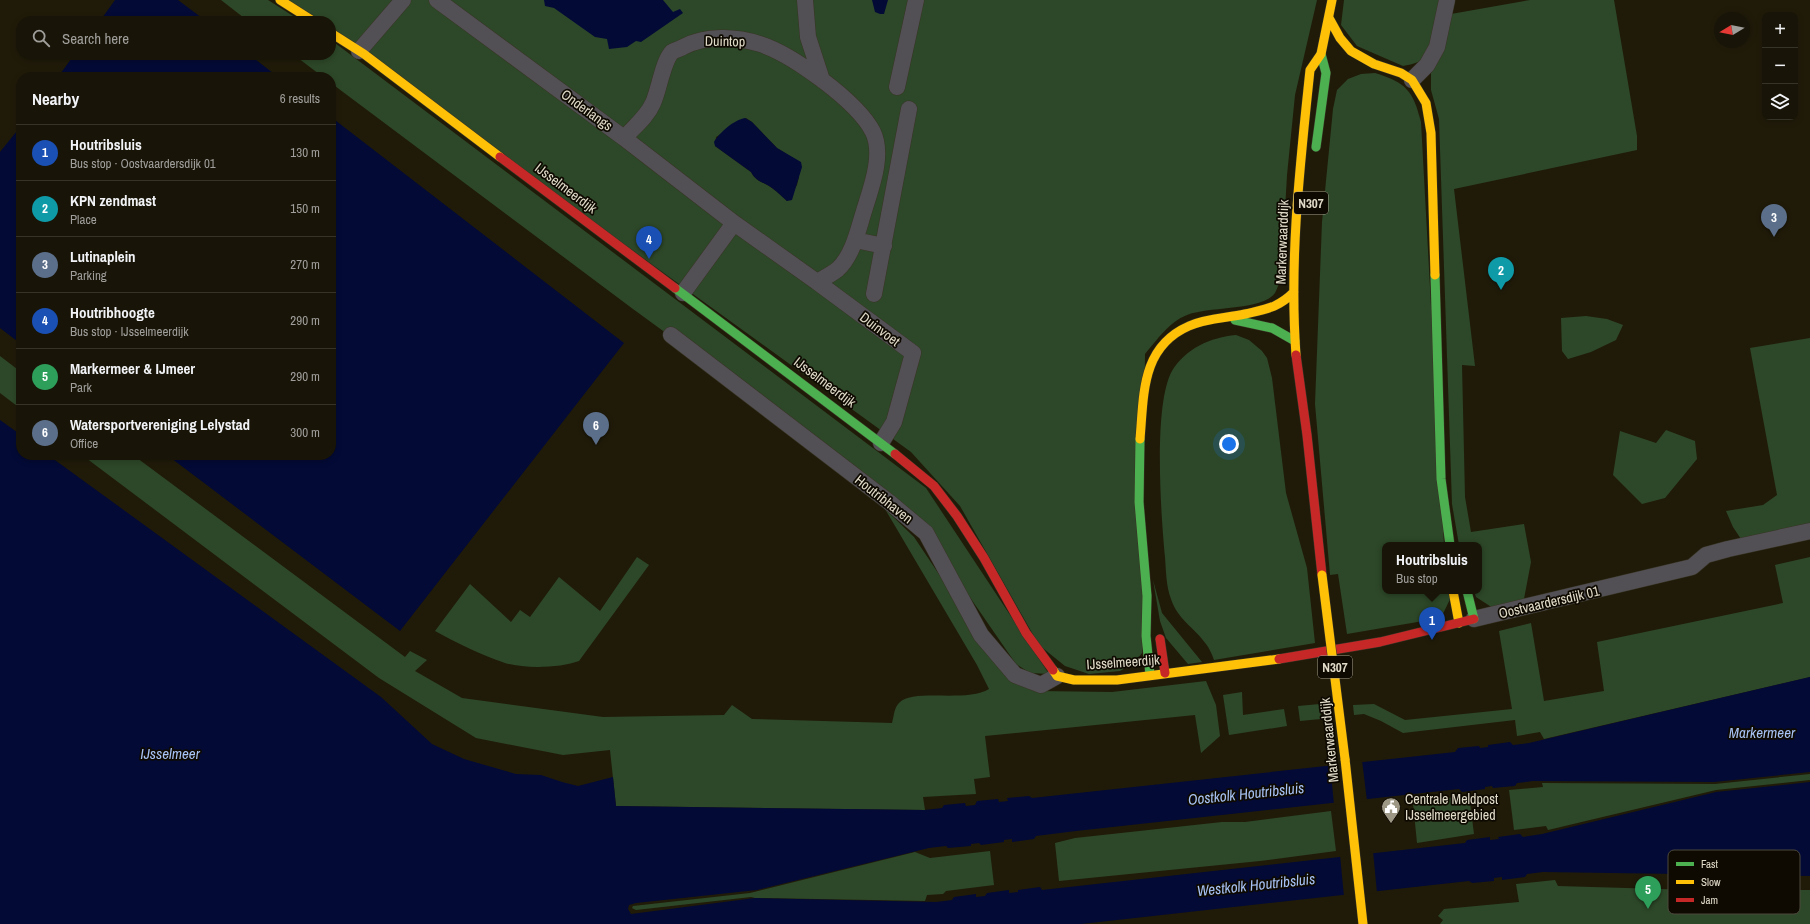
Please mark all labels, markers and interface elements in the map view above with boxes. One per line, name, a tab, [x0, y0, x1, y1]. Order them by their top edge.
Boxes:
north arrow	[1714, 12, 1750, 48]
map controls	[1762, 12, 1798, 120]
button: +	[1762, 12, 1798, 48]
search box	[16, 16, 336, 60]
icon: search	[30, 27, 52, 49]
text: Search here	[62, 28, 129, 49]
street label: Duintop	[705, 32, 745, 50]
button: −	[1762, 48, 1798, 84]
button: layers	[1762, 84, 1798, 120]
street label: Onderlangs	[558, 85, 617, 135]
text: Nearby	[32, 87, 79, 110]
text: 6 results	[280, 90, 320, 107]
text: Houtribsluis	[70, 134, 142, 155]
text: 1	[42, 144, 48, 161]
text: 130 m	[290, 144, 320, 161]
text: Bus stop · Oostvaardersdijk 01	[70, 155, 216, 172]
street label: IJsselmeerdijk	[531, 159, 601, 217]
text: KPN zendmast	[70, 190, 156, 211]
road number: N307	[1294, 192, 1328, 214]
street label: Markerwaarddijk	[1272, 199, 1292, 285]
text: 2	[42, 200, 48, 217]
text: 150 m	[290, 200, 320, 217]
pin: 3	[1761, 204, 1787, 237]
text: Place	[70, 211, 97, 228]
pin: 4	[636, 226, 662, 259]
text: Lutinaplein	[70, 246, 136, 267]
text: 3	[42, 256, 48, 273]
text: 270 m	[290, 256, 320, 273]
pin: 2	[1488, 257, 1514, 290]
text: Parking	[70, 267, 107, 284]
text: Houtribhoogte	[70, 302, 155, 323]
street label: Duinvoet	[856, 308, 904, 350]
text: 4	[42, 312, 48, 329]
text: 290 m	[290, 312, 320, 329]
text: Bus stop · IJsselmeerdijk	[70, 323, 189, 340]
street label: IJsselmeerdijk	[790, 353, 860, 411]
text: Markermeer & IJmeer	[70, 358, 195, 379]
text: 5	[42, 368, 48, 385]
text: 290 m	[290, 368, 320, 385]
text: Park	[70, 379, 92, 396]
pin: 6	[583, 412, 609, 445]
text: Watersportvereniging Lelystad	[70, 414, 250, 435]
text: 6	[42, 424, 48, 441]
text: 300 m	[290, 424, 320, 441]
your location	[1219, 434, 1239, 454]
text: Office	[70, 435, 98, 452]
street label: Houtribhaven	[851, 471, 917, 527]
popup	[1382, 542, 1482, 594]
text: Houtribsluis	[1396, 549, 1468, 570]
text: Bus stop	[1396, 570, 1438, 587]
street label: Oostvaardersdijk 01	[1497, 582, 1602, 622]
pin: 1	[1419, 607, 1445, 640]
street label: IJsselmeerdijk	[1086, 650, 1160, 674]
road number: N307	[1318, 656, 1352, 678]
street label: Markerwaarddijk	[1316, 697, 1342, 783]
water label: Markermeer	[1729, 722, 1796, 743]
water label: IJsselmeer	[140, 743, 201, 764]
water label: Oostkolk Houtribsluis	[1187, 777, 1305, 810]
place label: Centrale Meldpost IJsselmeergebied	[1405, 790, 1498, 824]
public building icon: Centrale Meldpost IJsselmeergebied	[1380, 796, 1402, 824]
legend	[1668, 850, 1800, 914]
text: Fast	[1701, 857, 1719, 871]
water label: Westkolk Houtribsluis	[1196, 868, 1316, 901]
text: Slow	[1701, 875, 1721, 889]
pin: 5	[1635, 876, 1661, 909]
text: Jam	[1701, 893, 1718, 907]

